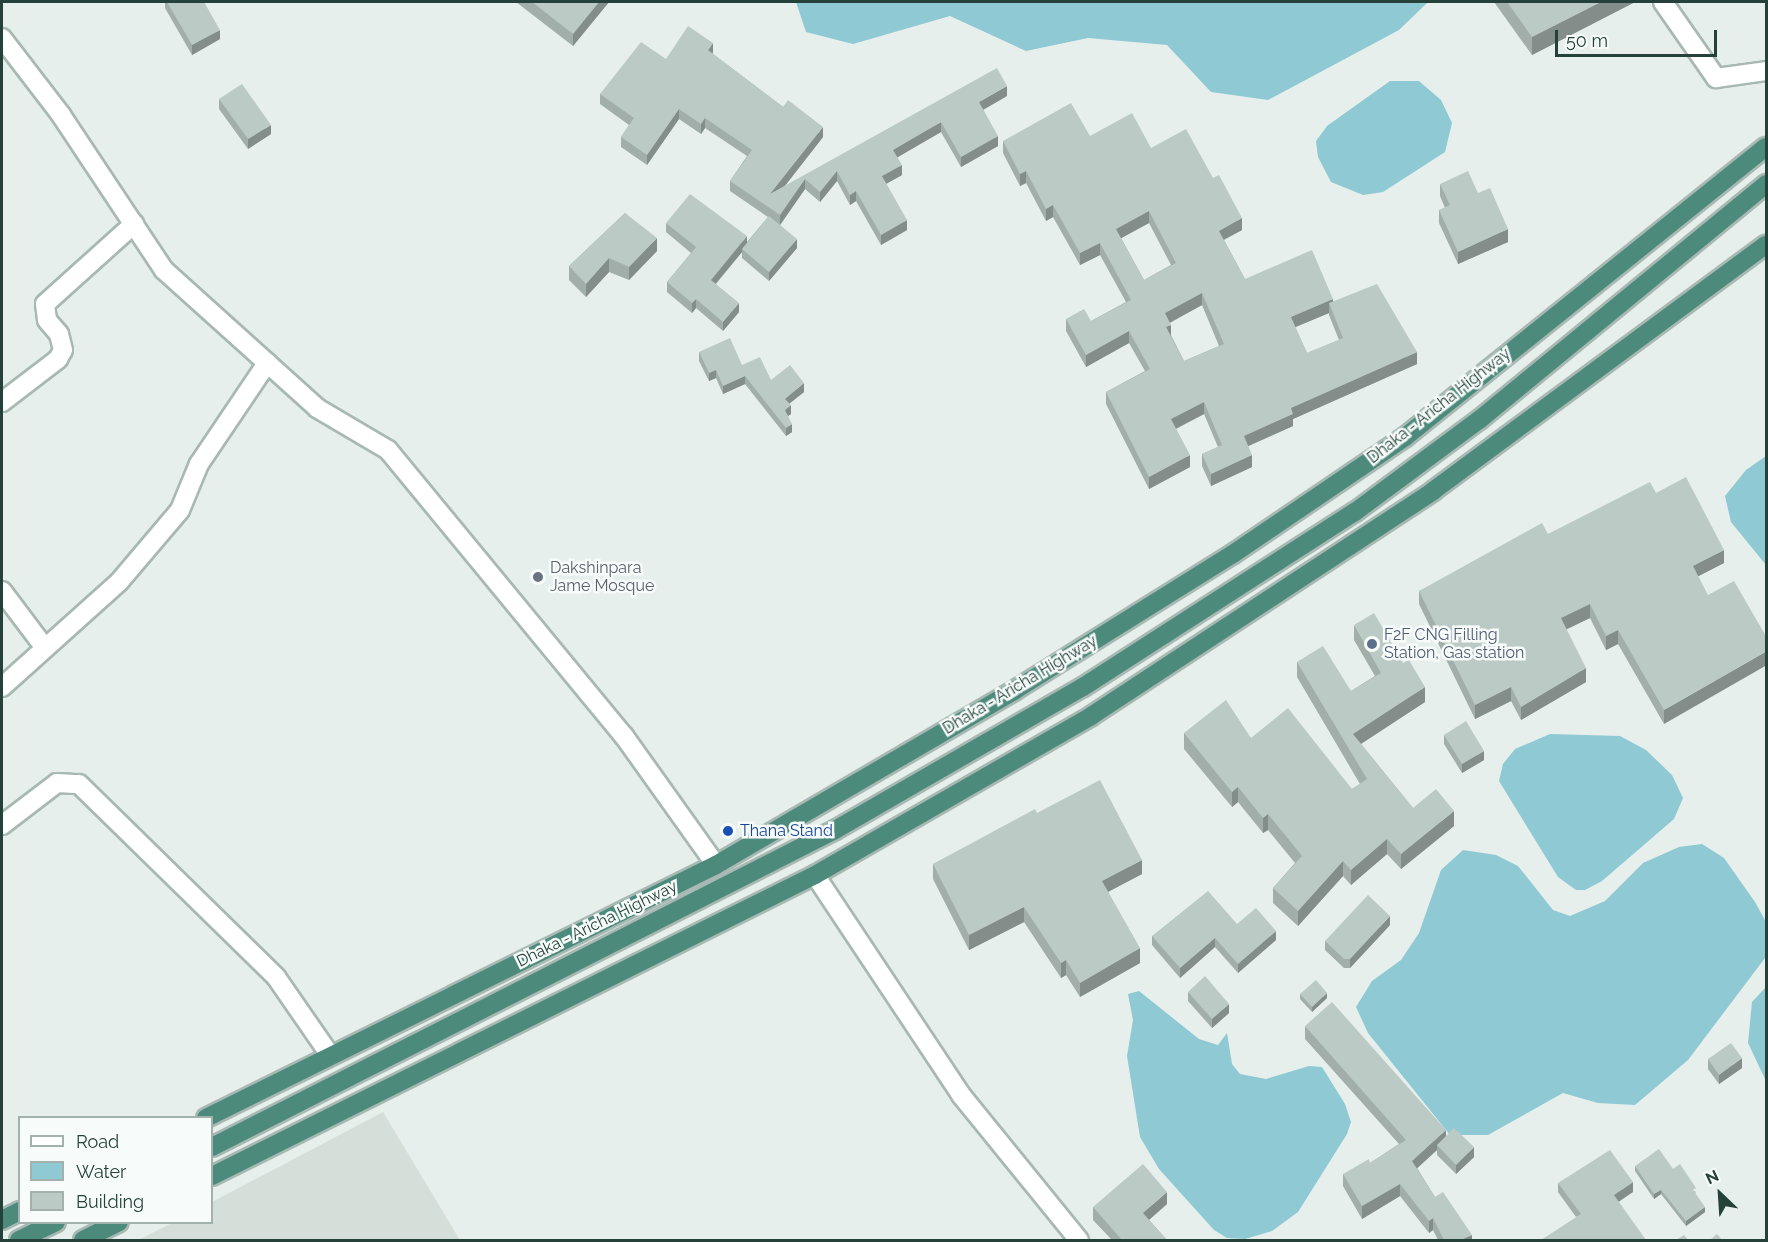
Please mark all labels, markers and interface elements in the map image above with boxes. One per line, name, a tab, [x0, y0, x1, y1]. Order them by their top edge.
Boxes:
scale bar	[1558, 18, 1720, 56]
text: 50 m	[1566, 30, 1608, 51]
street label: Dhaka - Aricha Highway	[1363, 344, 1515, 468]
place label: Dakshinpara Jame Mosque	[550, 558, 654, 596]
marker: Dakshinpara Jame Mosque	[531, 570, 545, 584]
place label: F2F CNG Filling Station, Gas station	[1384, 625, 1524, 663]
street label: Dhaka - Aricha Highway	[939, 631, 1101, 739]
marker: F2F CNG Filling Station, Gas station	[1365, 637, 1379, 651]
place label: Thana Stand	[740, 821, 833, 841]
marker: Thana Stand	[721, 824, 735, 838]
street label: Dhaka - Aricha Highway	[513, 877, 681, 971]
legend	[18, 1116, 213, 1224]
text: Road	[76, 1131, 119, 1152]
text: Water	[76, 1161, 126, 1182]
north arrow	[1690, 1164, 1750, 1224]
text: N	[1703, 1166, 1722, 1188]
text: Building	[76, 1191, 144, 1212]

